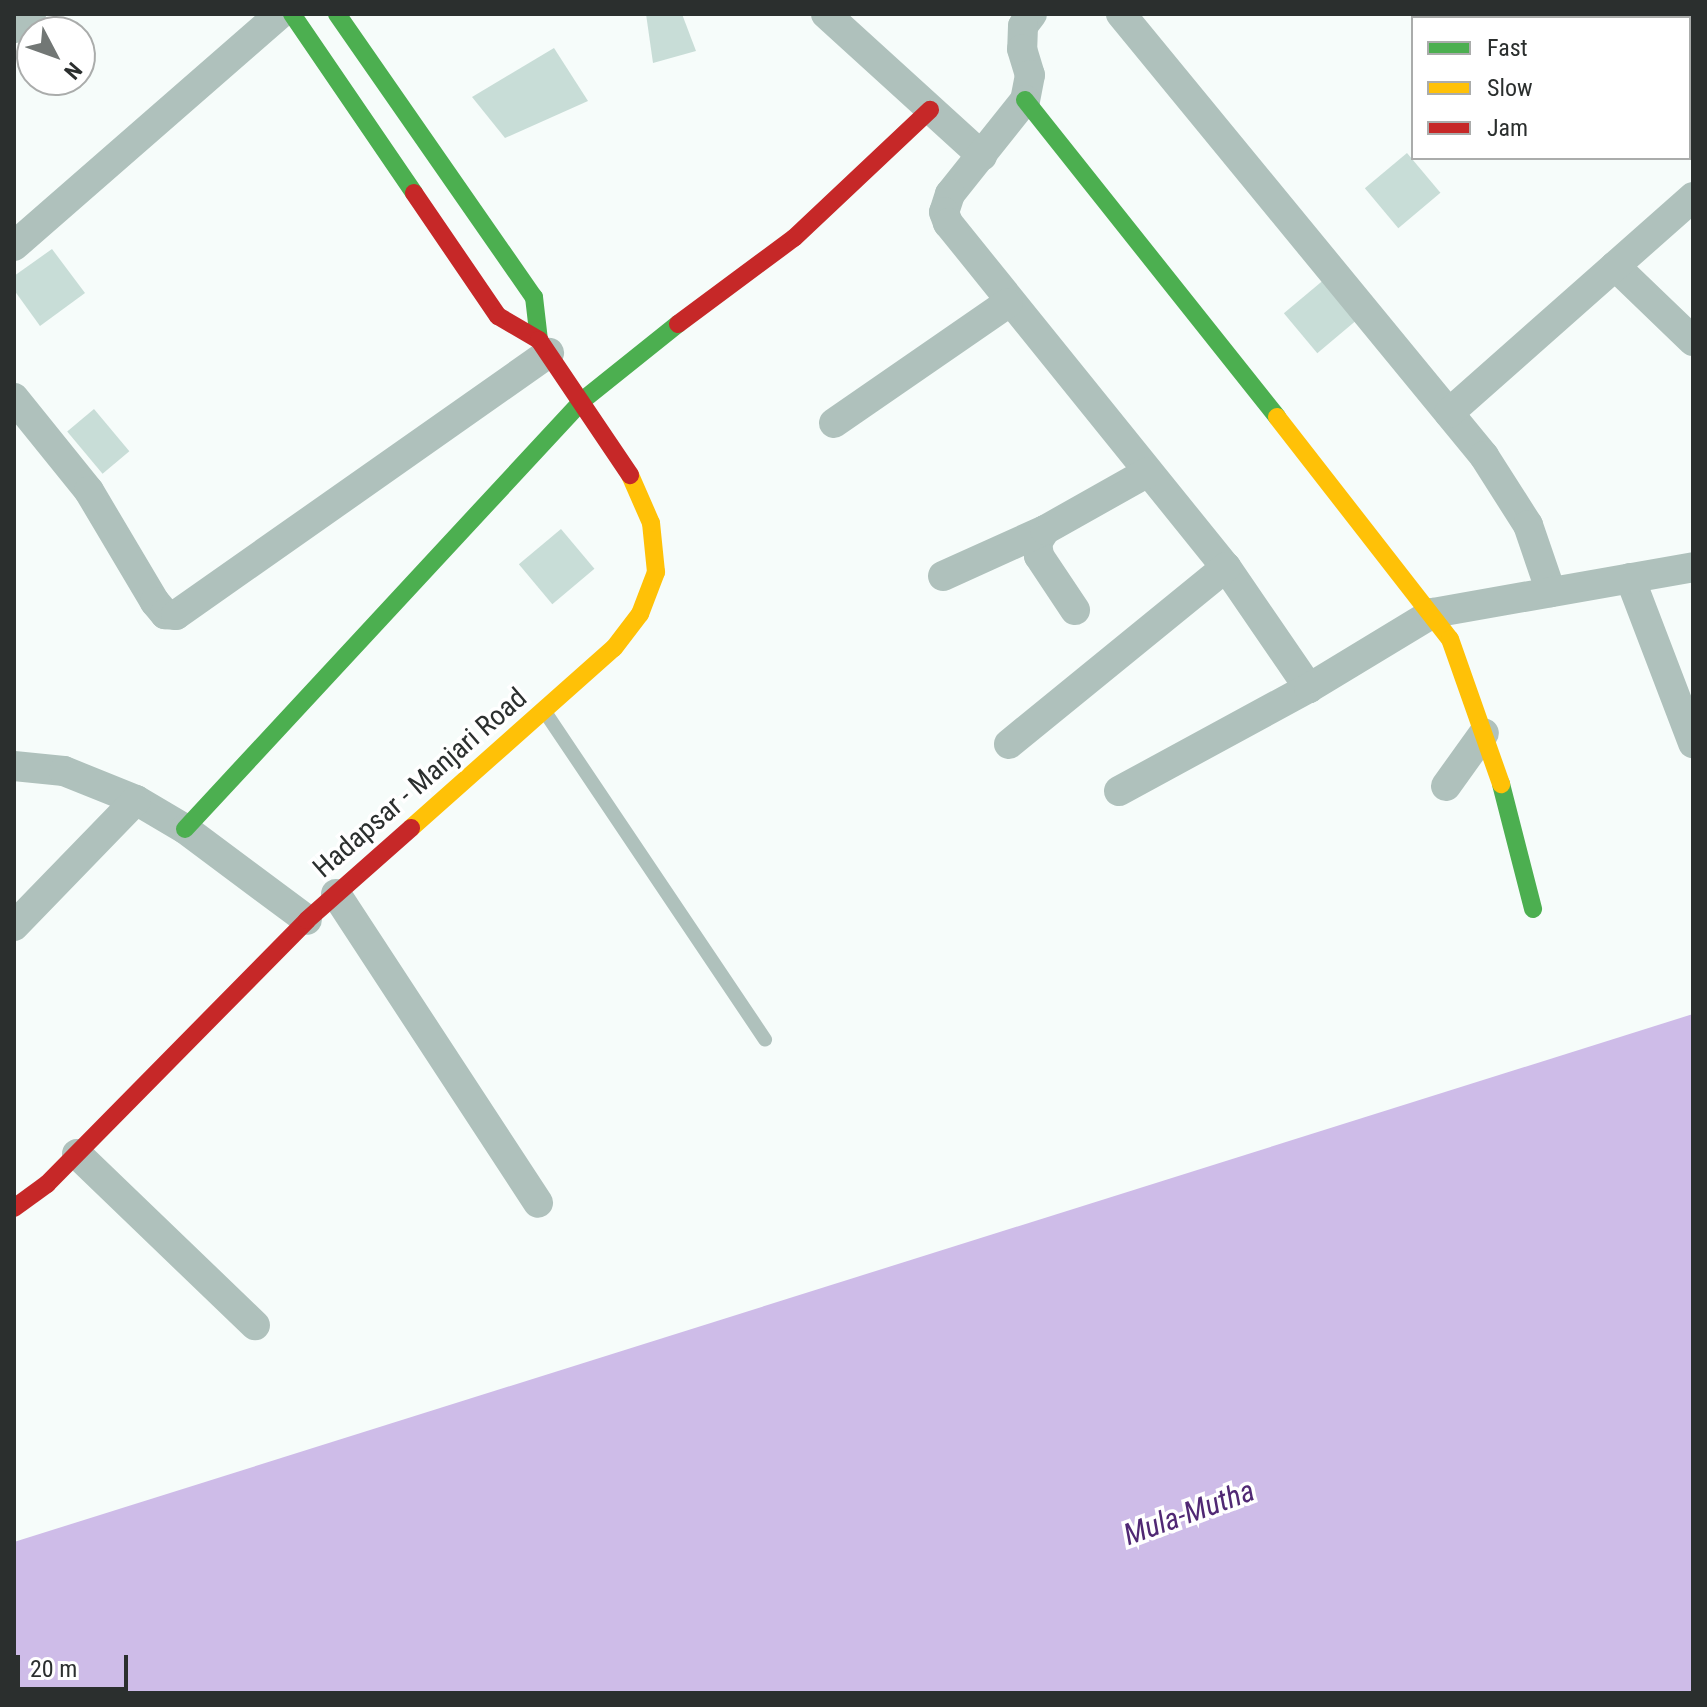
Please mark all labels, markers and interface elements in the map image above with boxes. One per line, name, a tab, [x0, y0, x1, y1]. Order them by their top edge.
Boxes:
north arrow	[16, 16, 96, 96]
legend	[1411, 16, 1691, 160]
text: Fast	[1487, 34, 1528, 62]
text: N	[59, 57, 87, 84]
text: Slow	[1487, 74, 1533, 102]
text: Jam	[1487, 114, 1528, 142]
street label: Hadapsar - Manjari Road	[306, 681, 534, 885]
water label: Mula-Mutha	[1119, 1473, 1259, 1553]
scale bar	[20, 1639, 132, 1689]
text: 20 m	[30, 1655, 77, 1683]

